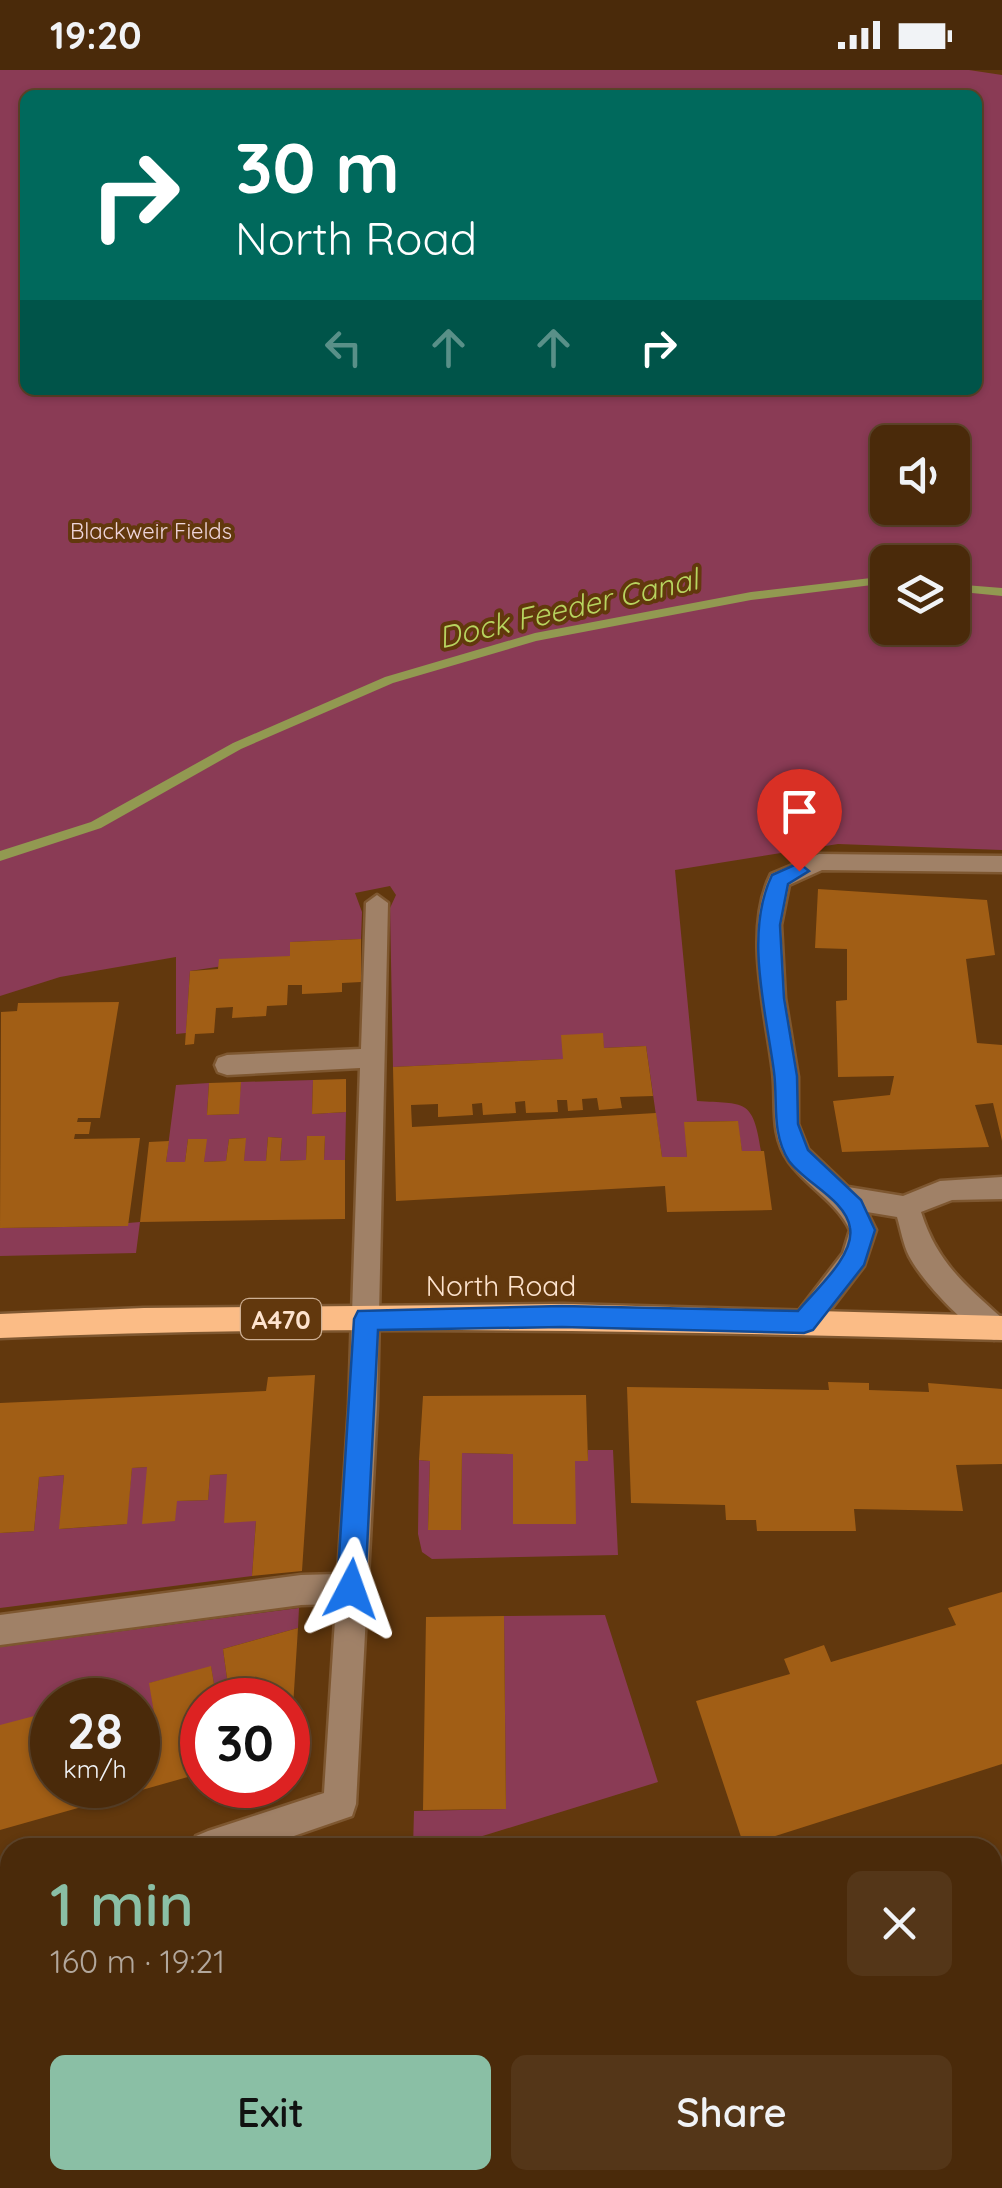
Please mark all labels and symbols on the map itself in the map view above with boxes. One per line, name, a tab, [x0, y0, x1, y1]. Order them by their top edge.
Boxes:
park label: Blackweir Fields	[70, 517, 232, 545]
water label: Dock Feeder Canal	[435, 559, 704, 656]
pin	[757, 769, 842, 872]
street label: North Road	[426, 1268, 576, 1303]
road number: A470	[241, 1299, 321, 1339]
position arrow	[299, 1537, 403, 1641]
speed limit sign: 30	[180, 1678, 310, 1808]

